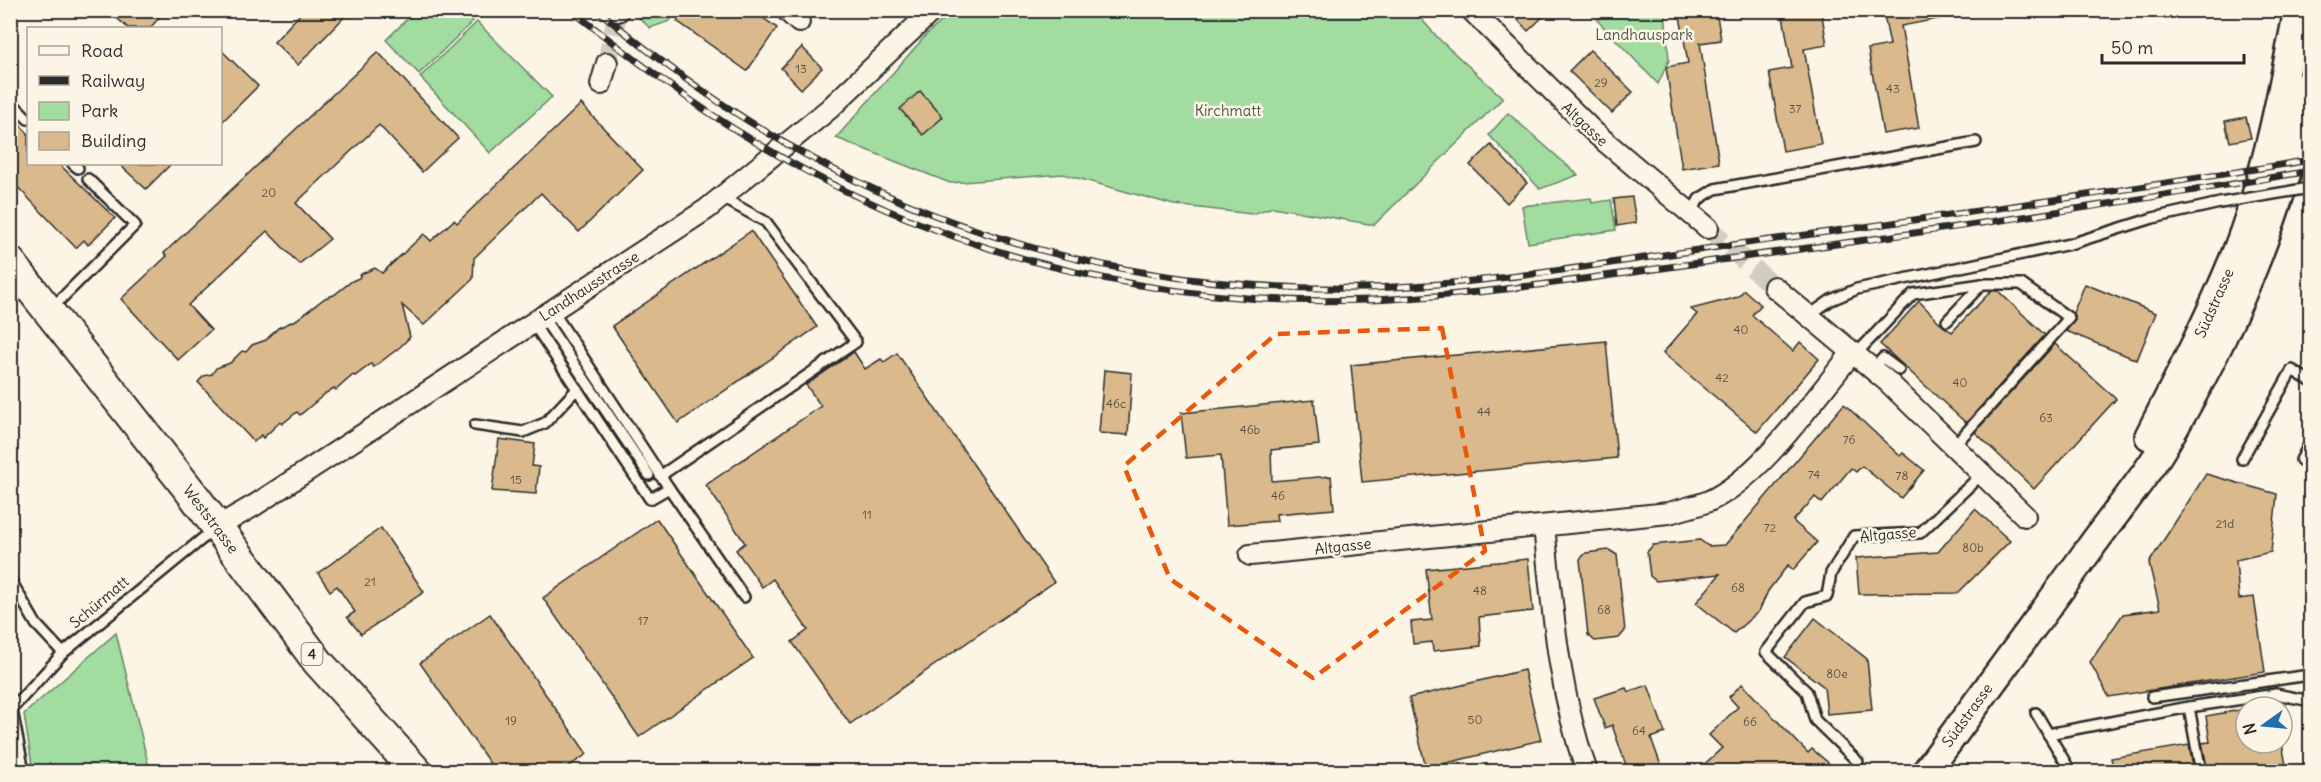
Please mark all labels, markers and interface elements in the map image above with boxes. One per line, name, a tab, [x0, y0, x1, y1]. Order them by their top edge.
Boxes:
park label: Landhauspark	[1595, 25, 1693, 44]
legend	[27, 27, 222, 165]
scale bar	[2102, 27, 2244, 65]
text: 50 m	[2111, 36, 2153, 59]
text: Road	[81, 39, 124, 62]
house number: 13	[795, 61, 807, 76]
text: Railway	[81, 69, 145, 92]
house number: 29	[1594, 75, 1608, 90]
house number: 43	[1886, 81, 1900, 96]
street label: Altgasse	[1558, 98, 1612, 150]
text: Park	[81, 99, 118, 122]
park label: Kirchmatt	[1195, 101, 1261, 120]
house number: 37	[1789, 101, 1801, 116]
text: Building	[81, 129, 146, 152]
house number: 20	[262, 185, 276, 200]
street label: Landhausstrasse	[536, 247, 642, 325]
street label: Südstrasse	[2190, 265, 2238, 341]
house number: 40	[1734, 322, 1749, 337]
house number: 42	[1715, 370, 1729, 385]
house number: 40	[1953, 375, 1968, 390]
house number: 46c	[1106, 396, 1126, 411]
house number: 44	[1477, 404, 1491, 419]
house number: 63	[2039, 410, 2053, 425]
house number: 46b	[1240, 422, 1261, 437]
house number: 76	[1843, 432, 1855, 447]
house number: 74	[1808, 467, 1820, 482]
house number: 78	[1896, 468, 1908, 483]
house number: 15	[510, 472, 522, 487]
street label: Weststrasse	[179, 481, 243, 557]
house number: 46	[1271, 488, 1285, 503]
house number: 11	[862, 507, 872, 522]
house number: 21d	[2216, 516, 2234, 531]
house number: 72	[1764, 520, 1777, 535]
street label: Altgasse	[1859, 522, 1917, 546]
street label: Altgasse	[1314, 534, 1372, 558]
house number: 80b	[1962, 540, 1984, 555]
street label: Schürmatt	[66, 572, 132, 632]
house number: 21	[364, 574, 376, 589]
house number: 68	[1731, 580, 1745, 595]
house number: 48	[1473, 583, 1487, 598]
house number: 68	[1597, 602, 1611, 617]
house number: 17	[638, 613, 648, 628]
road number: 4	[302, 643, 322, 665]
house number: 80e	[1826, 666, 1848, 681]
street label: Südstrasse	[1938, 679, 1996, 751]
north arrow	[2234, 695, 2294, 755]
house number: 50	[1468, 712, 1483, 727]
house number: 19	[505, 713, 517, 728]
house number: 66	[1743, 714, 1757, 729]
text: N	[2238, 721, 2261, 737]
house number: 64	[1632, 723, 1646, 738]

